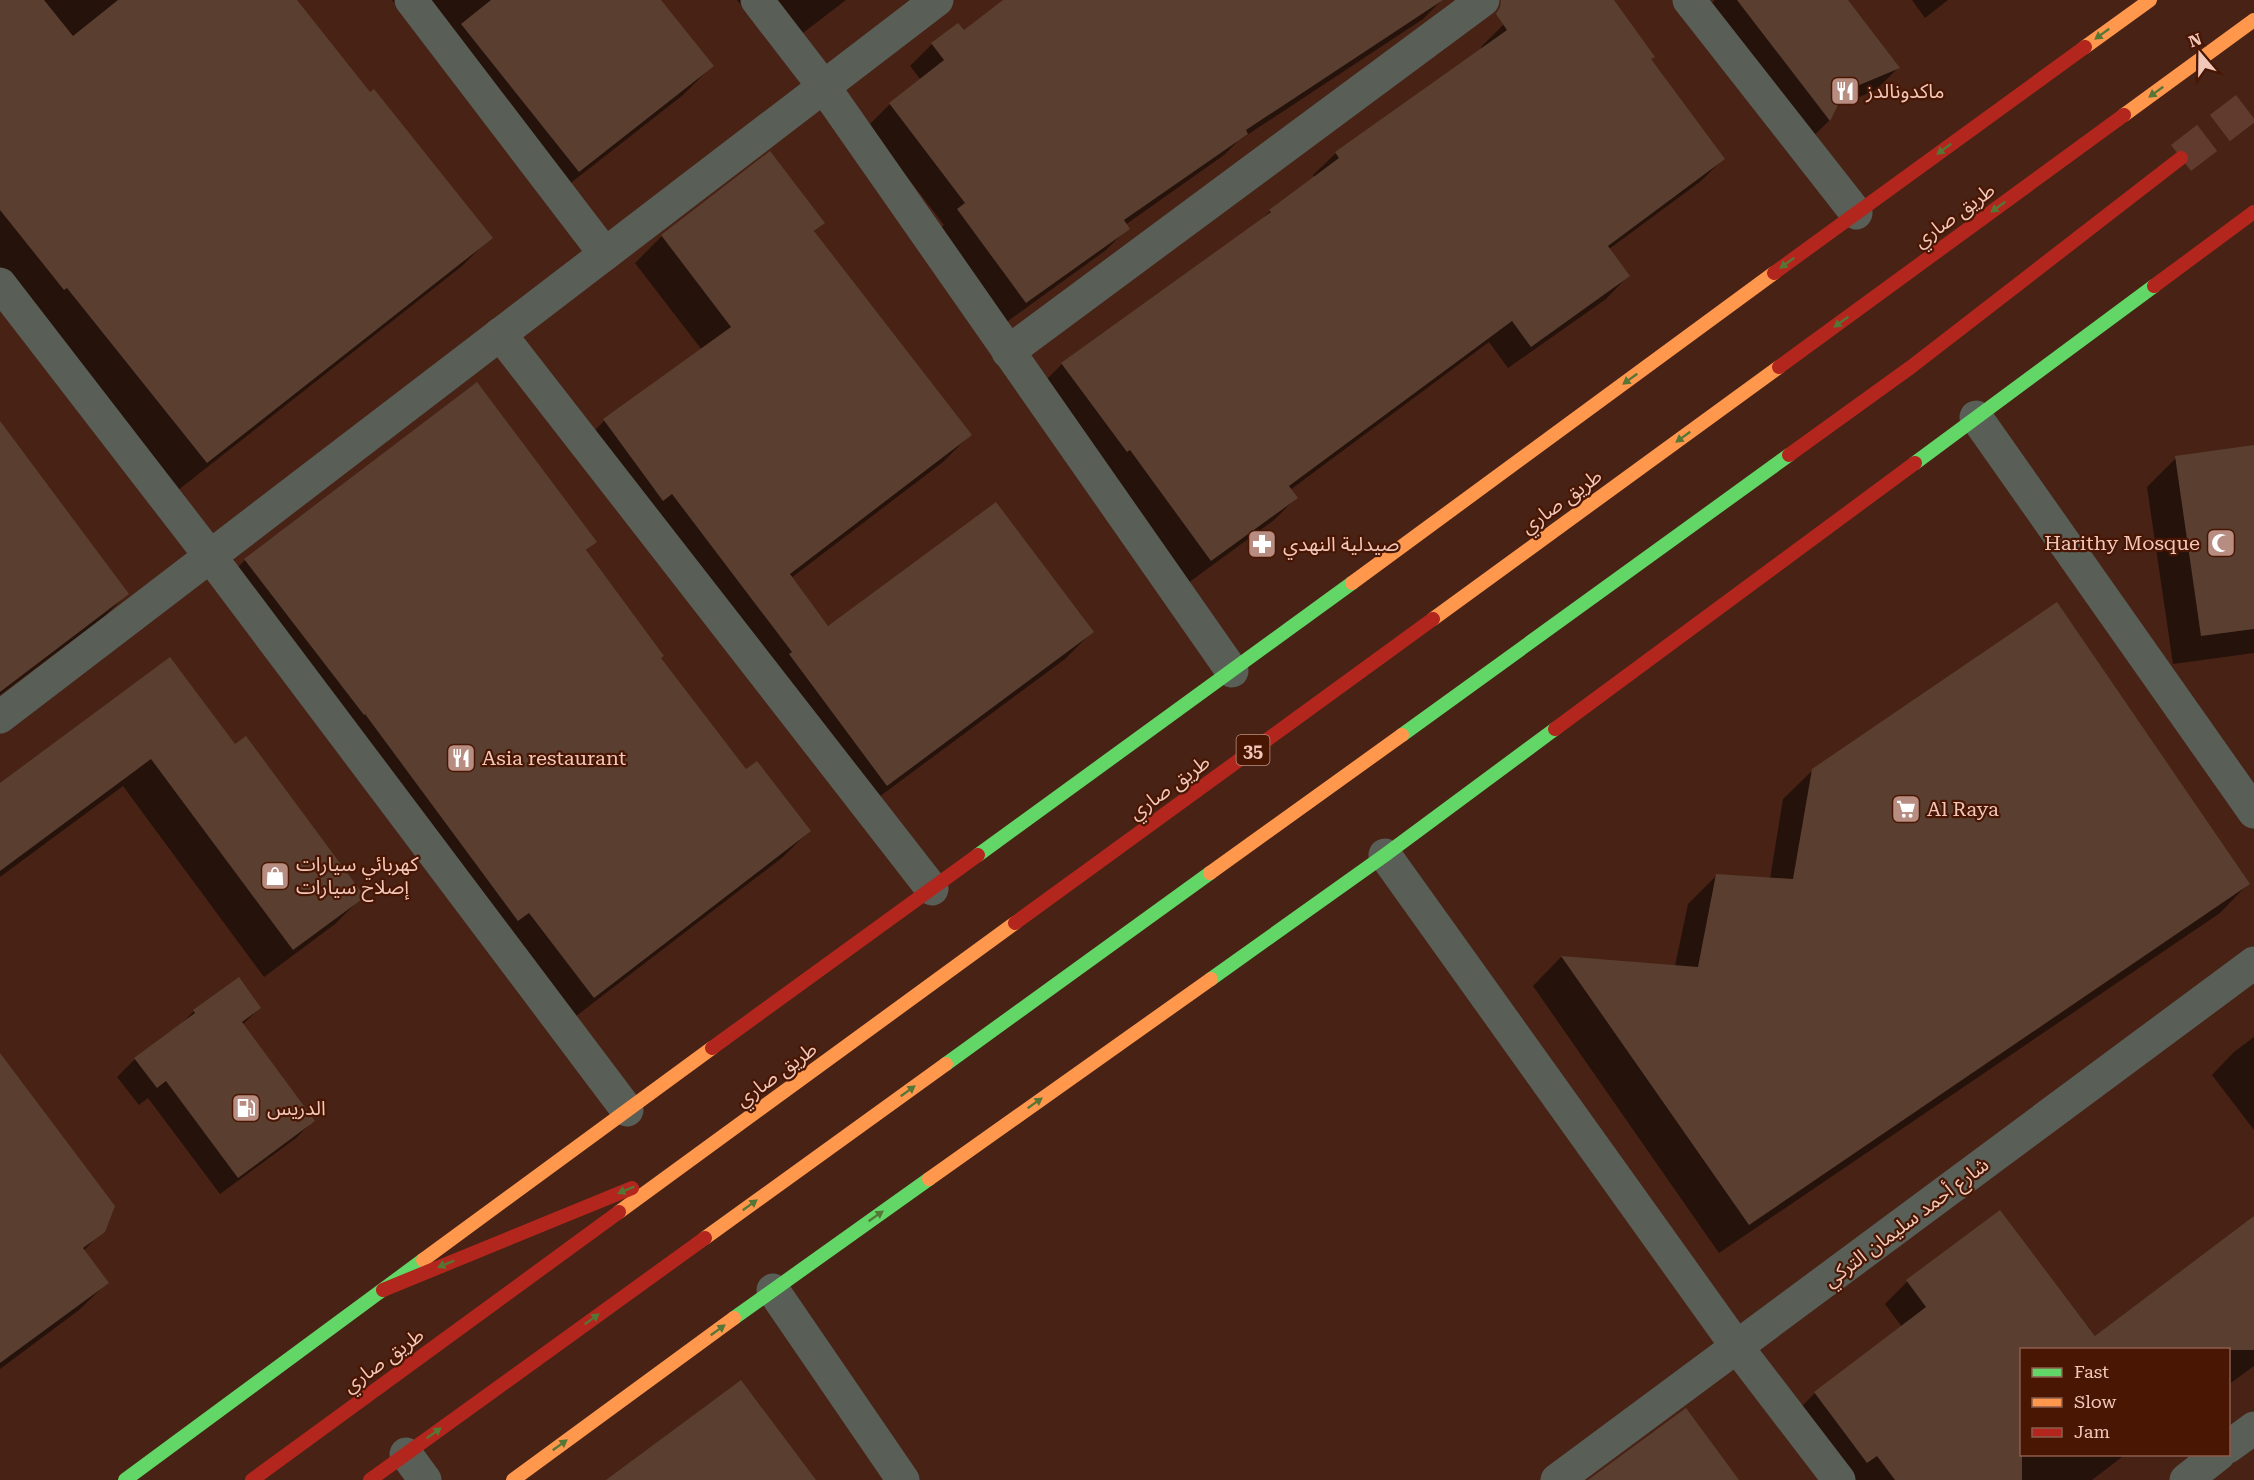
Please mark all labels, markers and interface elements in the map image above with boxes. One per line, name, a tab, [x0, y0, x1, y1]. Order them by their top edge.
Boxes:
north arrow	[2170, 24, 2230, 84]
one-way arrow	[2095, 28, 2111, 40]
text: N	[2186, 29, 2204, 51]
restaurant icon: ماكدونالدز	[1829, 75, 1861, 107]
place label: ماكدونالدز	[1865, 79, 1945, 103]
one-way arrow	[2148, 86, 2164, 98]
one-way arrow	[1937, 142, 1952, 154]
street label: طريق صاري	[1909, 178, 2001, 255]
one-way arrow	[1991, 201, 2007, 213]
one-way arrow	[1779, 257, 1794, 269]
one-way arrow	[1833, 315, 1848, 327]
one-way arrow	[1622, 373, 1638, 385]
one-way arrow	[1676, 430, 1691, 442]
street label: طريق صاري	[1516, 464, 1608, 541]
mosque icon: Harithy Mosque	[2205, 527, 2237, 559]
pharmacy icon: صيدلية النهدي	[1246, 528, 1278, 560]
place label: Harithy Mosque	[2044, 531, 2200, 555]
place label: صيدلية النهدي	[1283, 532, 1399, 560]
road number: 35	[1236, 735, 1270, 765]
restaurant icon: Asia restaurant	[445, 742, 477, 774]
place label: Asia restaurant	[482, 746, 627, 770]
street label: طريق صاري	[1124, 750, 1216, 827]
supermarket icon: Al Raya	[1890, 793, 1922, 825]
place label: Al Raya	[1927, 797, 1999, 821]
place label: كهربائي سيارات إصلاح سيارات	[296, 852, 419, 902]
shop icon: كهربائي سيارات إصلاح سيارات	[259, 860, 291, 892]
street label: طريق صاري	[731, 1037, 823, 1114]
one-way arrow	[900, 1085, 916, 1097]
fuel station icon: الدريس	[230, 1092, 262, 1124]
place label: الدريس	[267, 1096, 326, 1120]
one-way arrow	[1027, 1098, 1042, 1110]
street label: شارع أحمد سليمان التركي	[1819, 1152, 1996, 1295]
one-way arrow	[617, 1185, 635, 1195]
one-way arrow	[742, 1199, 758, 1211]
one-way arrow	[867, 1210, 883, 1222]
one-way arrow	[437, 1260, 455, 1269]
one-way arrow	[584, 1314, 600, 1325]
street label: طريق صاري	[338, 1323, 430, 1400]
one-way arrow	[709, 1324, 725, 1336]
legend	[2020, 1348, 2230, 1456]
text: Fast	[2074, 1361, 2109, 1382]
text: Slow	[2074, 1391, 2116, 1412]
text: Jam	[2074, 1421, 2110, 1442]
one-way arrow	[425, 1427, 441, 1439]
one-way arrow	[553, 1440, 568, 1452]

